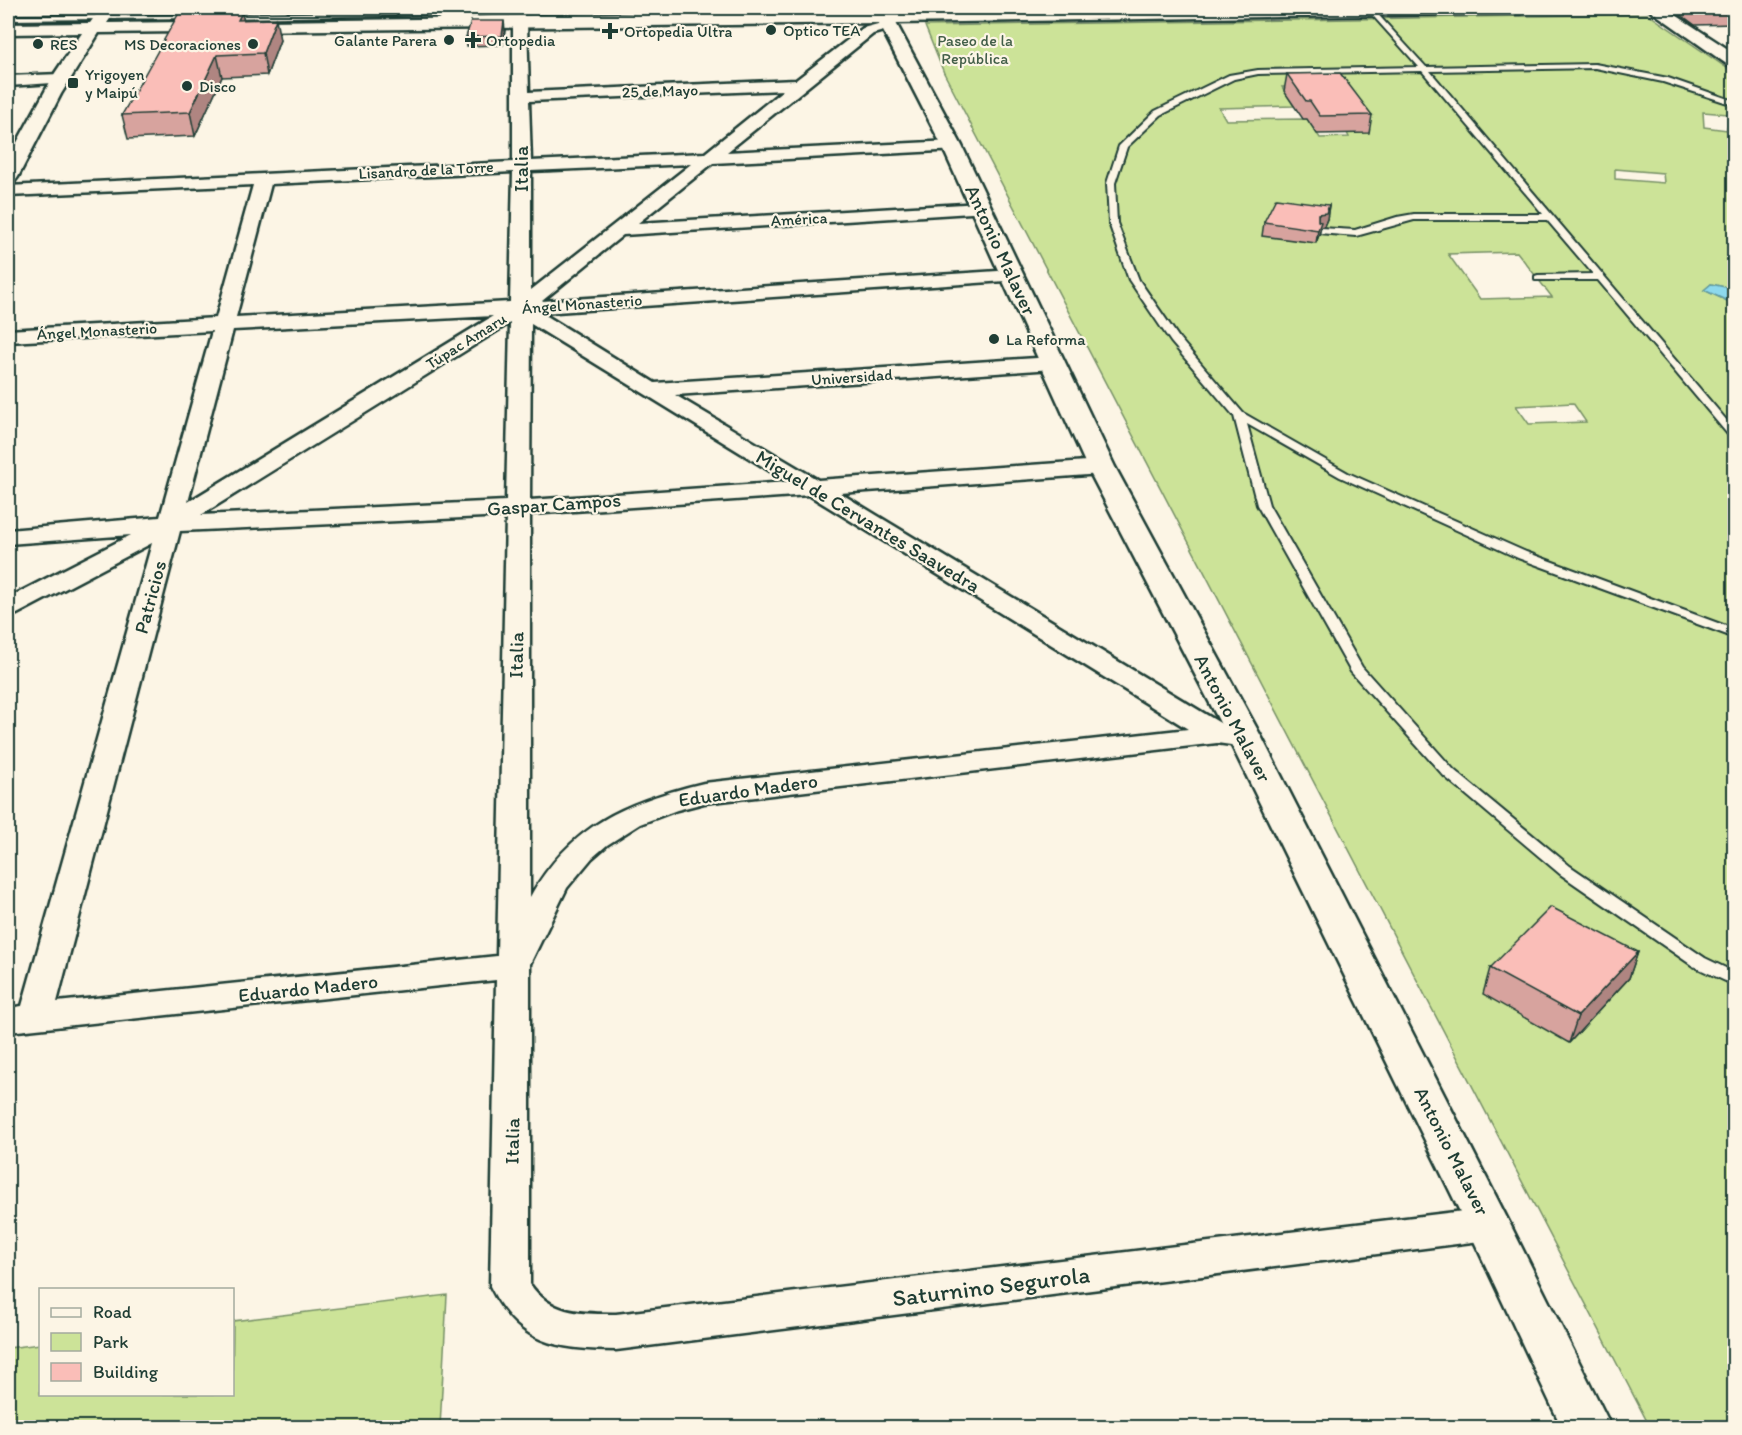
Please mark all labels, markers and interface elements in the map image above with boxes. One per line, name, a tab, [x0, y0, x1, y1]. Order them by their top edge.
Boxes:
place label: Optico TEA	[783, 21, 860, 40]
marker: Ortopedia Ultra	[601, 22, 619, 40]
place label: Ortopedia Ultra	[624, 22, 733, 41]
marker: Optico TEA	[764, 23, 778, 37]
place label: Galante Parera	[334, 31, 438, 50]
marker: Ortopedia	[464, 31, 482, 49]
place label: Ortopedia	[486, 31, 556, 50]
park label: Paseo de la República	[937, 31, 1013, 68]
marker: Galante Parera	[442, 33, 456, 47]
place label: RES	[50, 35, 78, 54]
place label: MS Decoraciones	[124, 35, 241, 54]
marker: RES	[31, 37, 45, 51]
marker: MS Decoraciones	[246, 37, 260, 51]
place label: Yrigoyen y Maipú	[85, 65, 145, 102]
marker: Yrigoyen y Maipú	[66, 76, 80, 90]
place label: Disco	[199, 77, 236, 96]
marker: Disco	[180, 79, 194, 93]
street label: 25 de Mayo	[621, 80, 699, 102]
street label: Italia	[509, 145, 533, 192]
street label: Lisandro de la Torre	[358, 157, 494, 183]
street label: Antonio Malaver	[960, 181, 1042, 319]
street label: América	[770, 208, 828, 230]
street label: Ángel Monasterio	[521, 290, 643, 318]
street label: Túpac Amaru	[422, 309, 510, 373]
street label: Ángel Monasterio	[36, 318, 158, 344]
place label: La Reforma	[1006, 330, 1086, 349]
marker: La Reforma	[987, 332, 1001, 346]
street label: Universidad	[810, 365, 894, 389]
street label: Miguel de Cervantes Saavedra	[752, 444, 985, 598]
street label: Gaspar Campos	[486, 487, 622, 521]
street label: Patricios	[129, 558, 171, 636]
street label: Italia	[504, 631, 528, 678]
street label: Antonio Malaver	[1189, 650, 1277, 786]
street label: Eduardo Madero	[677, 768, 819, 812]
street label: Eduardo Madero	[237, 969, 379, 1007]
street label: Antonio Malaver	[1409, 1083, 1495, 1220]
street label: Italia	[500, 1117, 524, 1164]
street label: Saturnino Segurola	[891, 1259, 1092, 1313]
legend	[39, 1288, 234, 1396]
text: Road	[93, 1301, 132, 1323]
text: Park	[93, 1331, 128, 1353]
text: Building	[93, 1361, 159, 1383]

